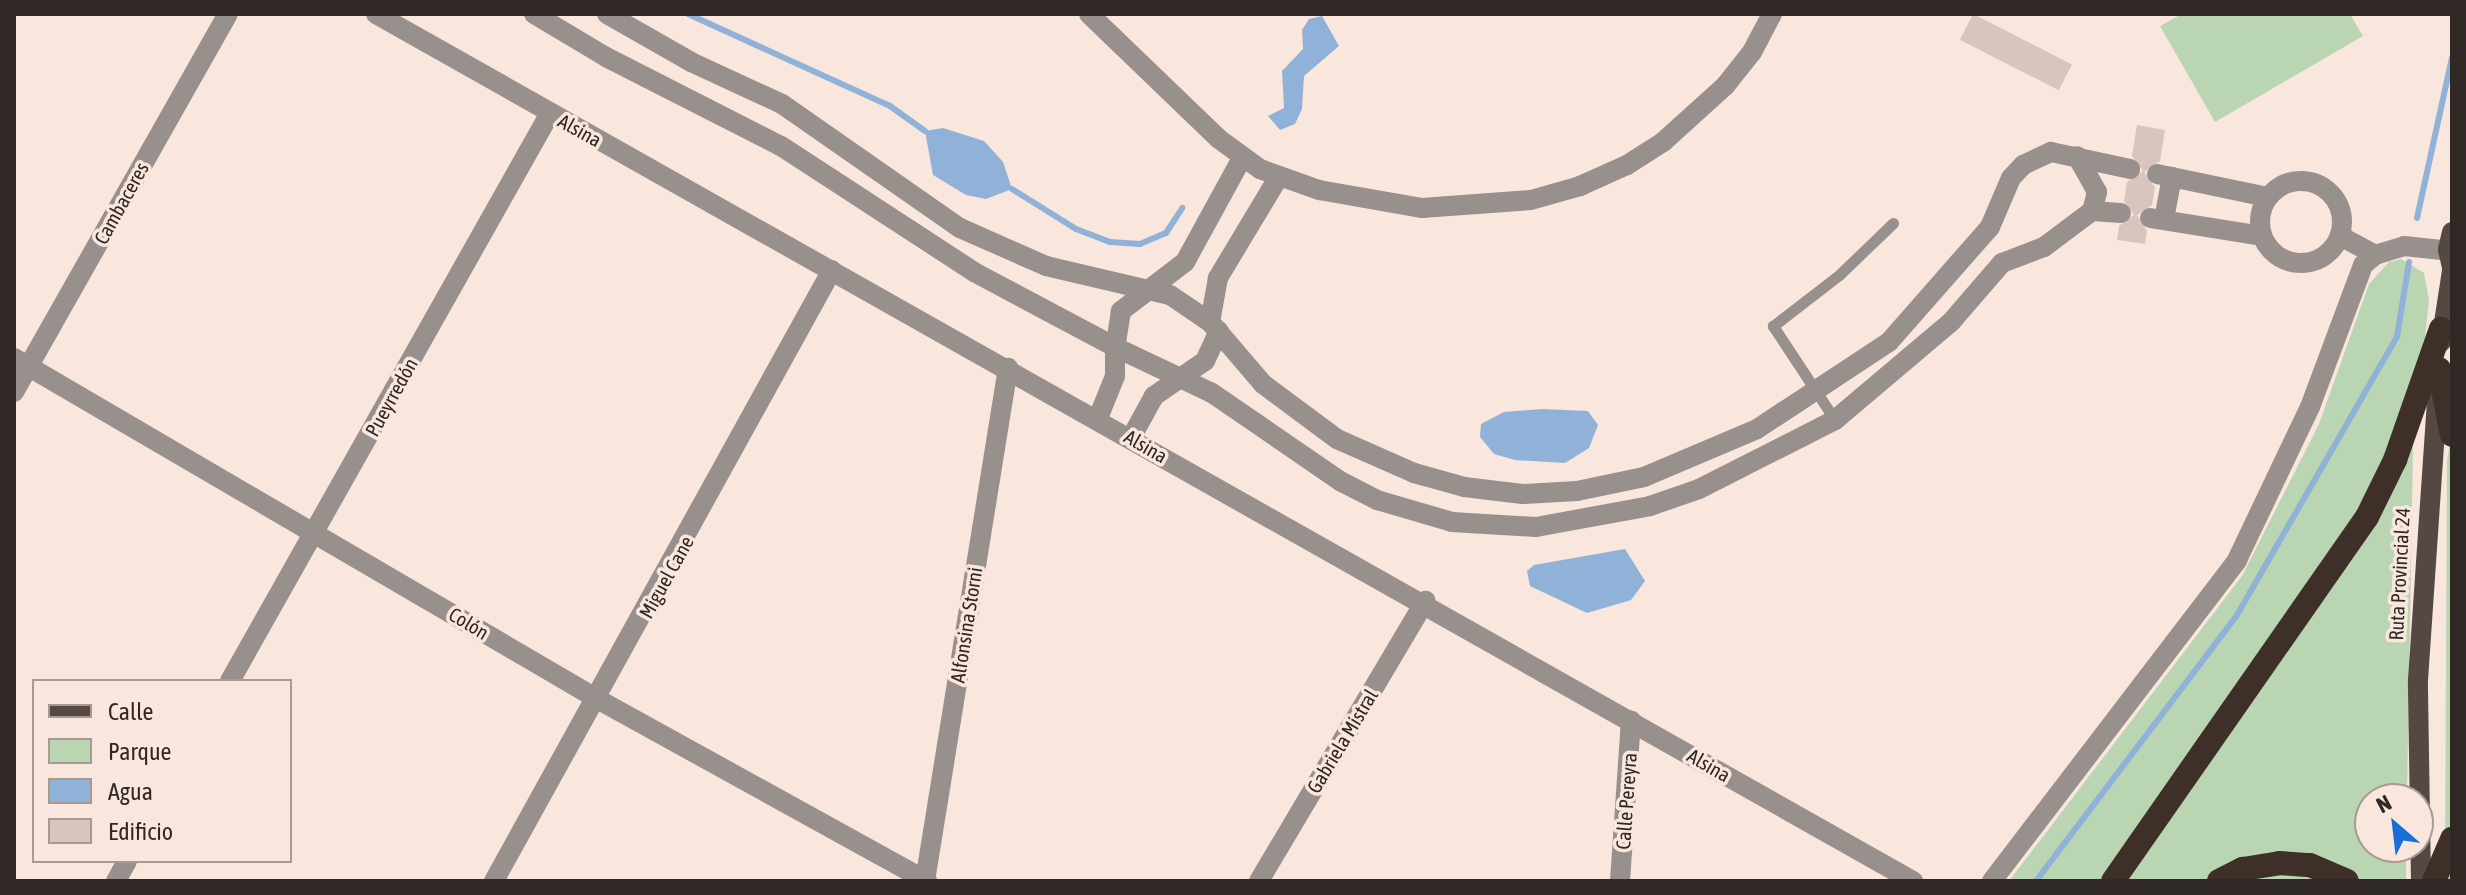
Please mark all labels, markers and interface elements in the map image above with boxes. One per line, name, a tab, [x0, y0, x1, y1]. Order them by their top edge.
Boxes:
street label: Alsina	[554, 108, 606, 152]
street label: Cambaceres	[89, 158, 153, 248]
street label: Pueyrredón	[360, 354, 422, 440]
street label: Alsina	[1120, 424, 1172, 468]
street label: Ruta Provincial 24	[2384, 507, 2414, 641]
street label: Miguel Cane	[634, 532, 698, 622]
street label: Alfonsina Storni	[945, 566, 987, 684]
street label: Colón	[445, 602, 493, 644]
legend	[32, 679, 292, 863]
street label: Gabriela Mistral	[1302, 685, 1382, 797]
text: Calle	[108, 698, 153, 725]
text: Parque	[108, 738, 171, 765]
street label: Alsina	[1683, 743, 1735, 787]
street label: Calle Pereyra	[1611, 752, 1641, 850]
text: Agua	[108, 778, 153, 805]
north arrow	[2354, 783, 2434, 863]
text: N	[2372, 789, 2396, 818]
text: Edificio	[108, 818, 173, 845]

